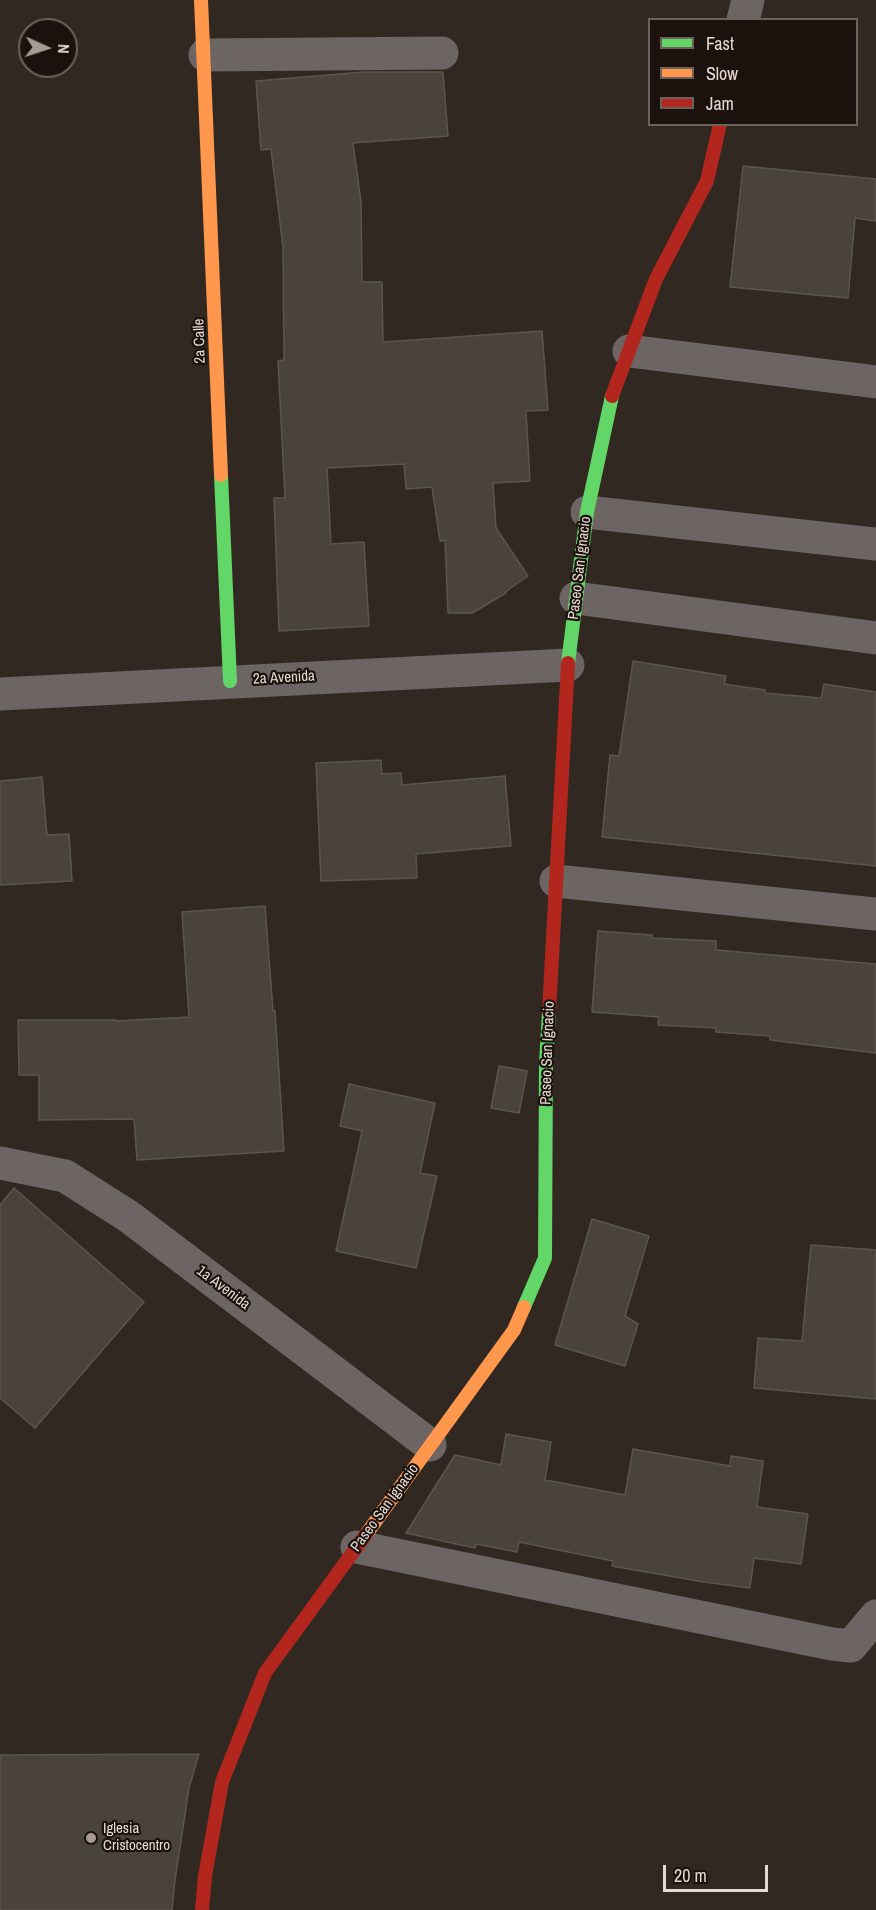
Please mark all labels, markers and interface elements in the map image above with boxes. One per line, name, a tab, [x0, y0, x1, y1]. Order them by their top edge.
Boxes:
north arrow	[18, 18, 78, 78]
legend	[648, 18, 858, 126]
text: Fast	[706, 31, 734, 56]
text: N	[53, 44, 75, 54]
text: Slow	[706, 61, 738, 86]
text: Jam	[706, 91, 734, 116]
street label: 2a Calle	[190, 318, 210, 364]
street label: Paseo San Ignacio	[565, 515, 595, 621]
street label: 2a Avenida	[253, 667, 315, 689]
street label: Paseo San Ignacio	[537, 1001, 559, 1105]
street label: 1a Avenida	[193, 1262, 253, 1314]
street label: Paseo San Ignacio	[347, 1461, 423, 1555]
place label: Iglesia Cristocentro	[103, 1820, 170, 1855]
marker: Iglesia Cristocentro	[84, 1831, 98, 1845]
scale bar	[666, 1853, 771, 1891]
text: 20 m	[674, 1863, 707, 1888]

